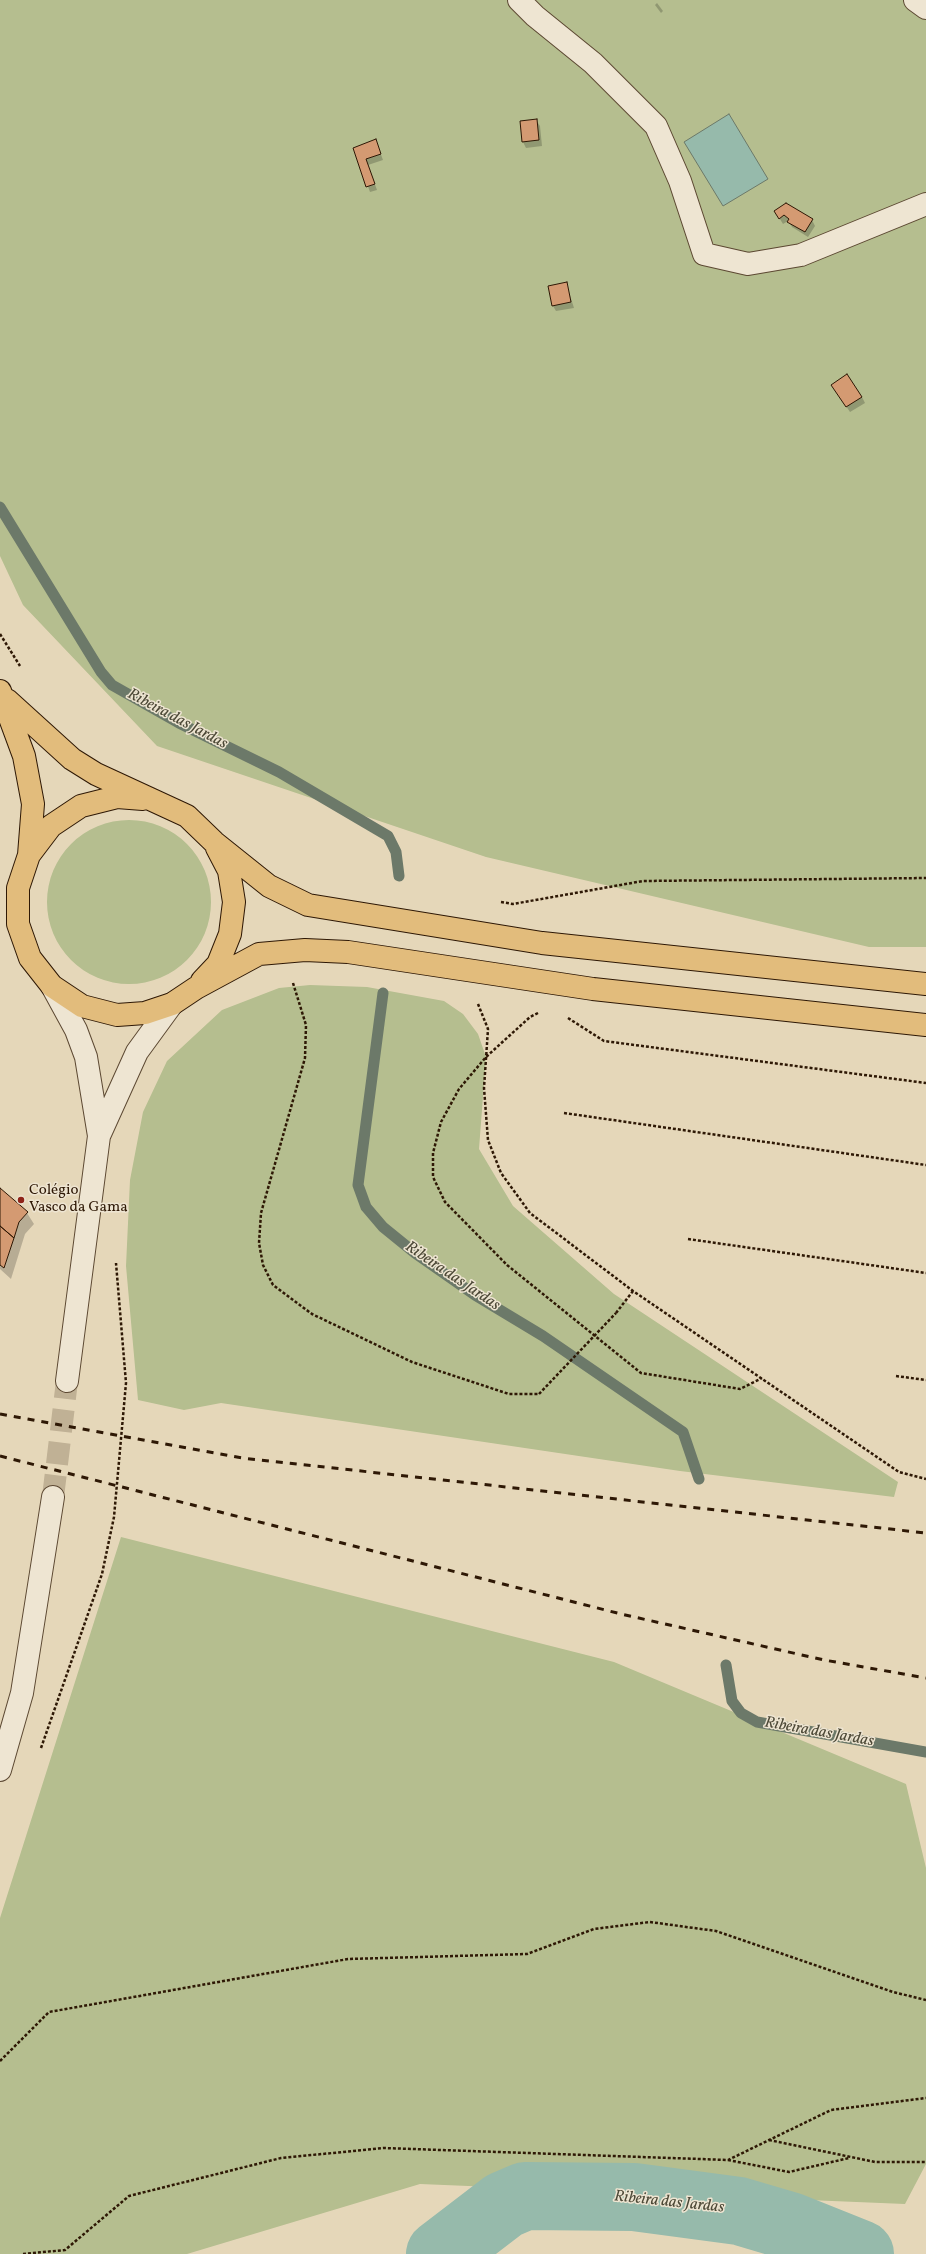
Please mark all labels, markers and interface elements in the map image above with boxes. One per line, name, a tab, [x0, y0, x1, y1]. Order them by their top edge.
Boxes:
water label: Ribeira das Jardas	[124, 686, 230, 754]
place label: Colégio Vasco da Gama	[29, 1182, 128, 1217]
marker: Colégio Vasco da Gama	[16, 1195, 26, 1205]
water label: Ribeira das Jardas	[401, 1238, 503, 1316]
water label: Ribeira das Jardas	[763, 1714, 875, 1752]
water label: Ribeira das Jardas	[613, 2188, 725, 2218]

